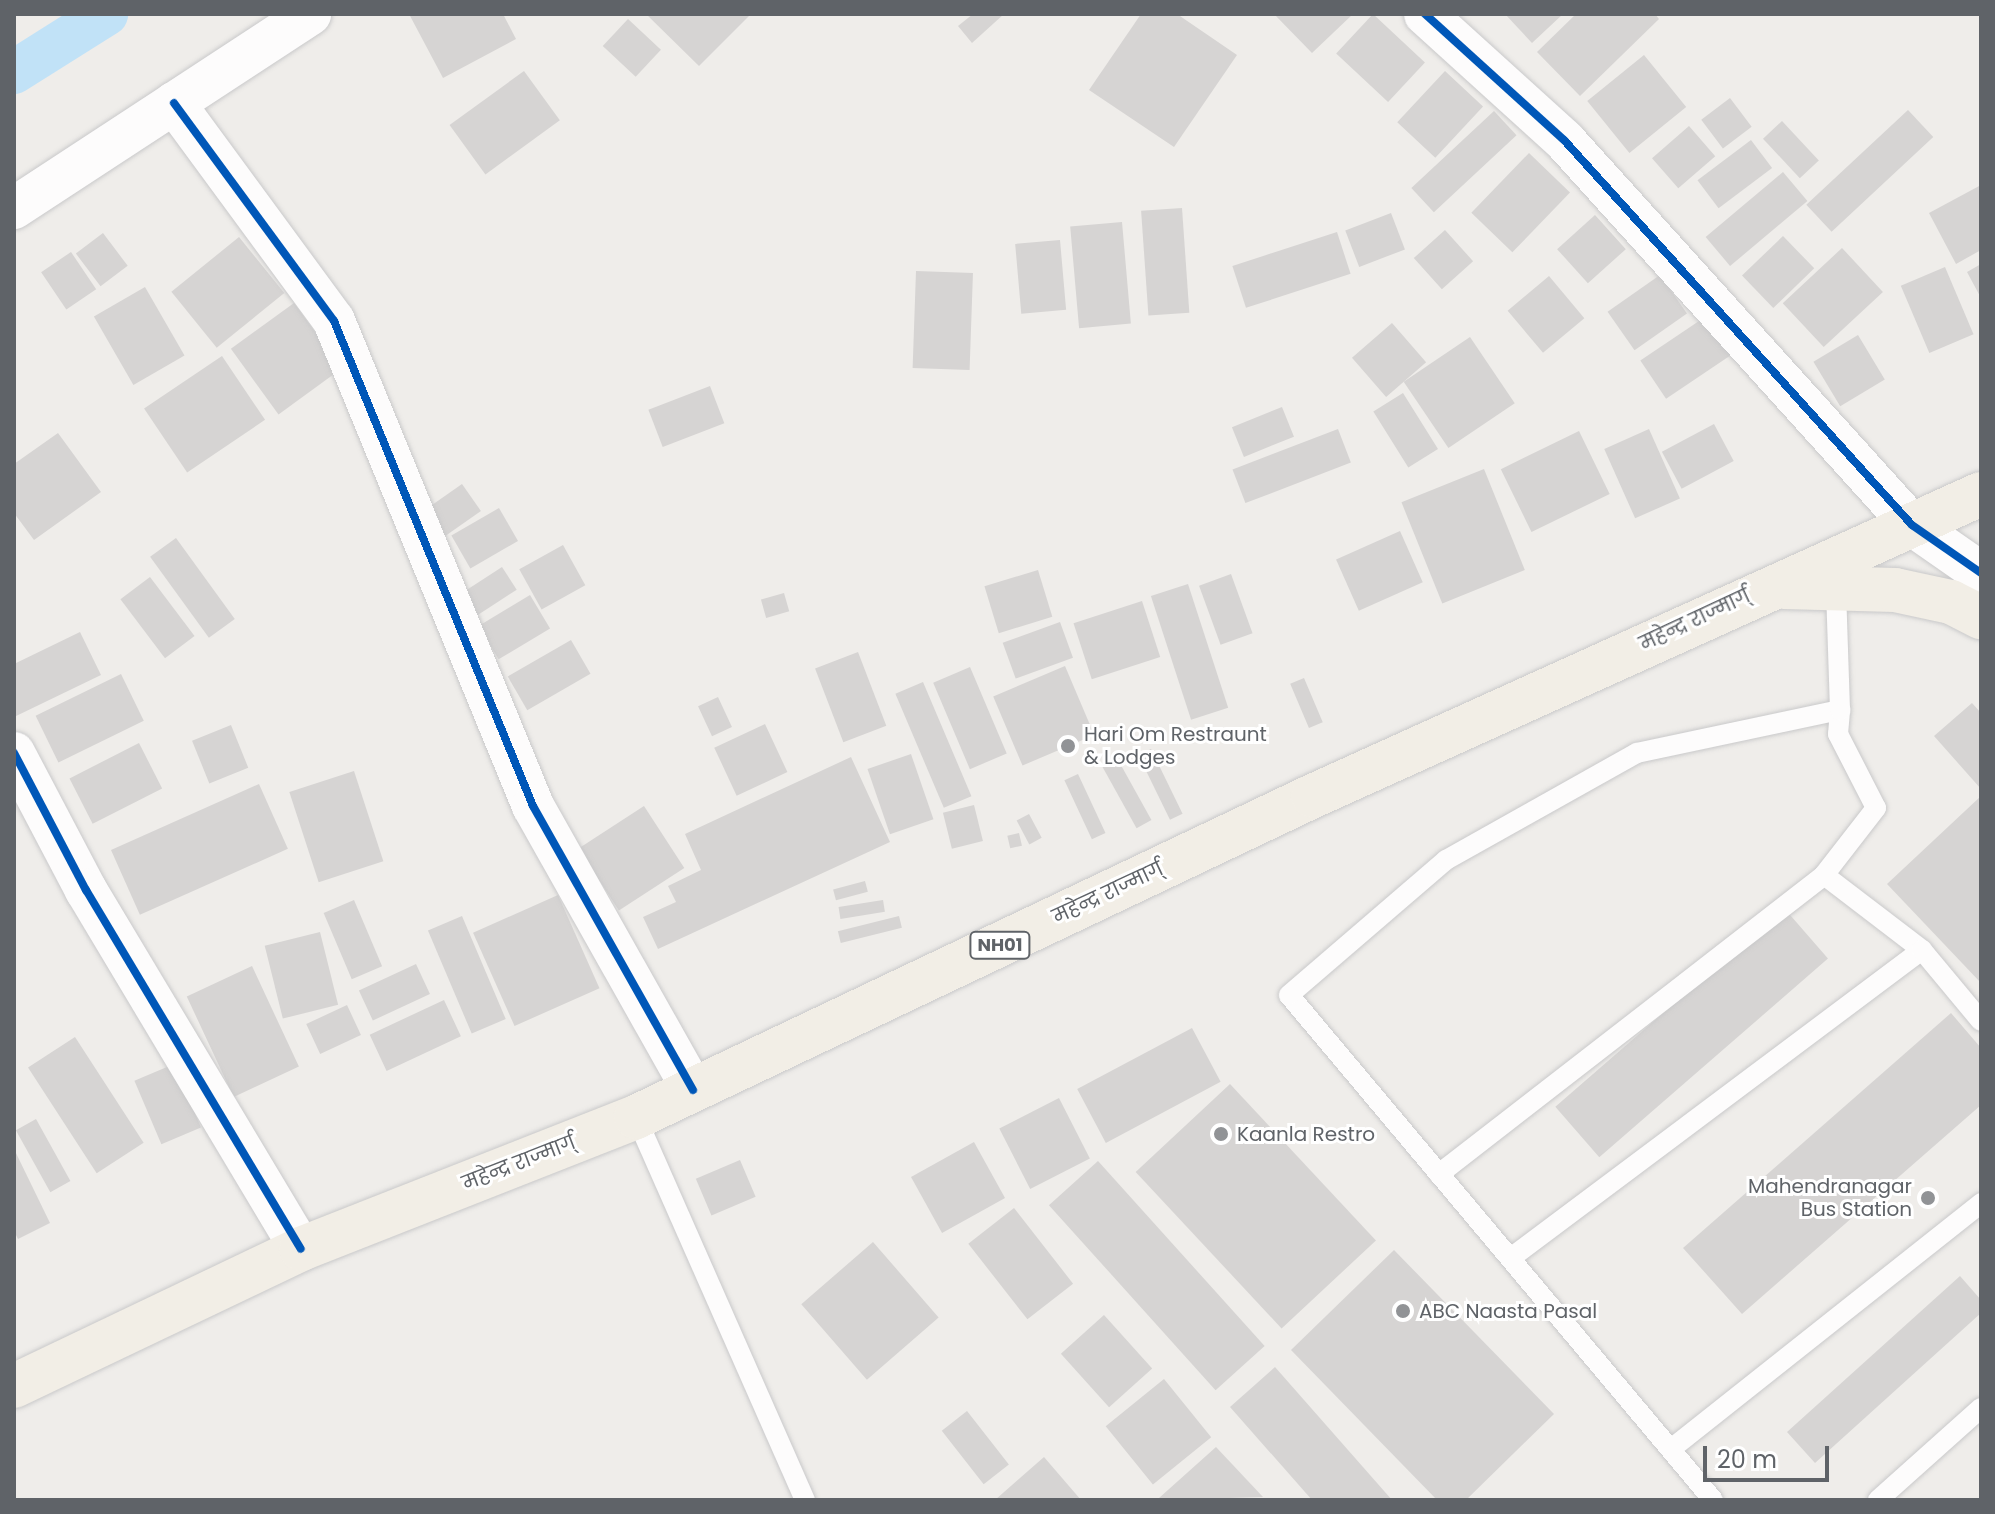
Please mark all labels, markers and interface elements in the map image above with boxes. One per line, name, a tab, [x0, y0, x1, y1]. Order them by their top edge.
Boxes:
street label: महेन्द्र राज्मार्ग्	[1636, 584, 1754, 656]
place label: Hari Om Restraunt & Lodges	[1084, 722, 1267, 769]
marker: Hari Om Restraunt & Lodges	[1059, 737, 1077, 755]
street label: महेन्द्र राज्मार्ग्	[1049, 857, 1167, 929]
road number: NH01	[968, 931, 1032, 959]
place label: Kaanla Restro	[1237, 1122, 1375, 1146]
marker: Kaanla Restro	[1212, 1125, 1230, 1143]
street label: महेन्द्र राज्मार्ग्	[459, 1130, 579, 1196]
place label: Mahendranagar Bus Station	[1748, 1174, 1912, 1221]
marker: Mahendranagar Bus Station	[1919, 1189, 1937, 1207]
place label: ABC Naasta Pasal	[1419, 1299, 1597, 1323]
marker: ABC Naasta Pasal	[1394, 1302, 1412, 1320]
scale bar	[1707, 1430, 1833, 1480]
text: 20 m	[1717, 1443, 1777, 1476]

